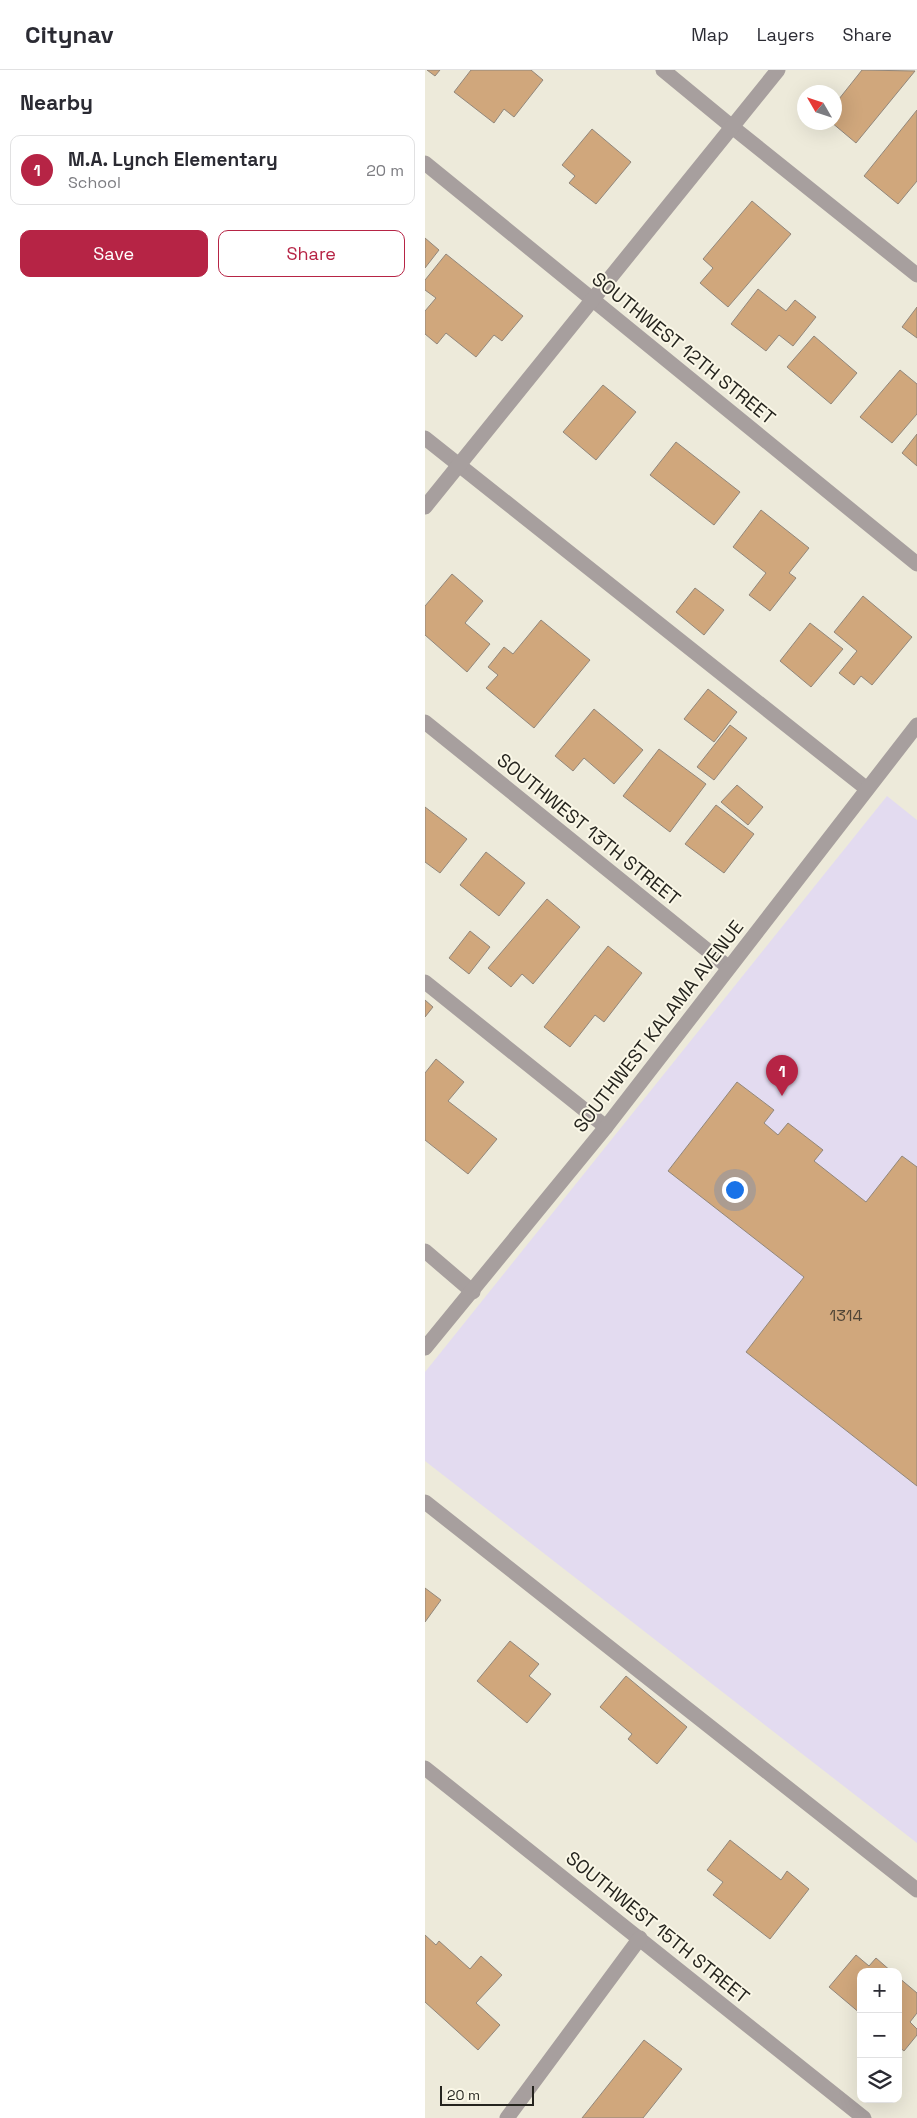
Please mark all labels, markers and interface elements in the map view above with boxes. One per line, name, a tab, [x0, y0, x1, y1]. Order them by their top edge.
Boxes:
text: Citynav	[25, 19, 114, 50]
text: Map	[691, 23, 729, 46]
text: Layers	[757, 23, 814, 46]
text: Share	[842, 23, 892, 46]
north arrow	[797, 85, 842, 130]
text: Nearby	[20, 89, 93, 116]
text: M.A. Lynch Elementary	[68, 147, 278, 172]
text: 1	[33, 160, 41, 181]
text: 20 m	[366, 160, 404, 181]
text: School	[68, 172, 121, 193]
button: Save	[20, 230, 208, 277]
button: Share	[218, 230, 405, 277]
street label: SOUTHWEST 12TH STREET	[587, 267, 781, 430]
street label: SOUTHWEST 13TH STREET	[492, 748, 686, 911]
street label: SOUTHWEST KALAMA AVENUE	[568, 915, 749, 1138]
pin: 1	[766, 1055, 798, 1096]
your location	[722, 1177, 748, 1203]
house number: 1314	[830, 1305, 862, 1326]
street label: SOUTHWEST 15TH STREET	[561, 1846, 755, 2009]
map controls	[857, 1968, 902, 2103]
button: +	[857, 1968, 902, 2013]
button: −	[857, 2013, 902, 2058]
button: layers	[857, 2058, 902, 2103]
scale bar	[440, 2083, 534, 2106]
text: 20 m	[447, 2086, 480, 2104]

